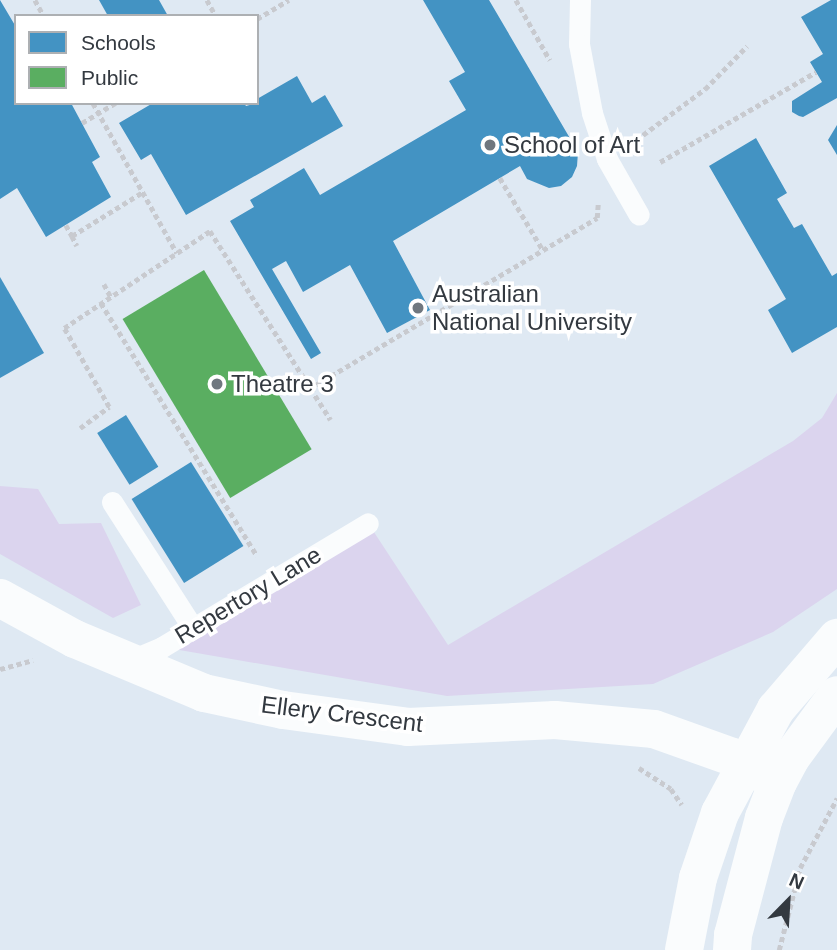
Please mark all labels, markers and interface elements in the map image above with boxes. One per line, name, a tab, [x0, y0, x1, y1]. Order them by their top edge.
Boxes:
legend	[14, 14, 259, 105]
text: Schools	[81, 31, 156, 54]
text: Public	[81, 66, 138, 89]
place label: School of Art	[504, 131, 641, 159]
marker: School of Art	[482, 137, 498, 153]
place label: Australian National University	[432, 280, 632, 336]
marker: Australian National University	[410, 300, 426, 316]
place label: Theatre 3	[231, 370, 334, 398]
marker: Theatre 3	[209, 376, 225, 392]
street label: Repertory Lane	[170, 540, 326, 650]
street label: Ellery Crescent	[259, 690, 425, 738]
north arrow	[753, 866, 823, 936]
text: N	[786, 869, 807, 894]

